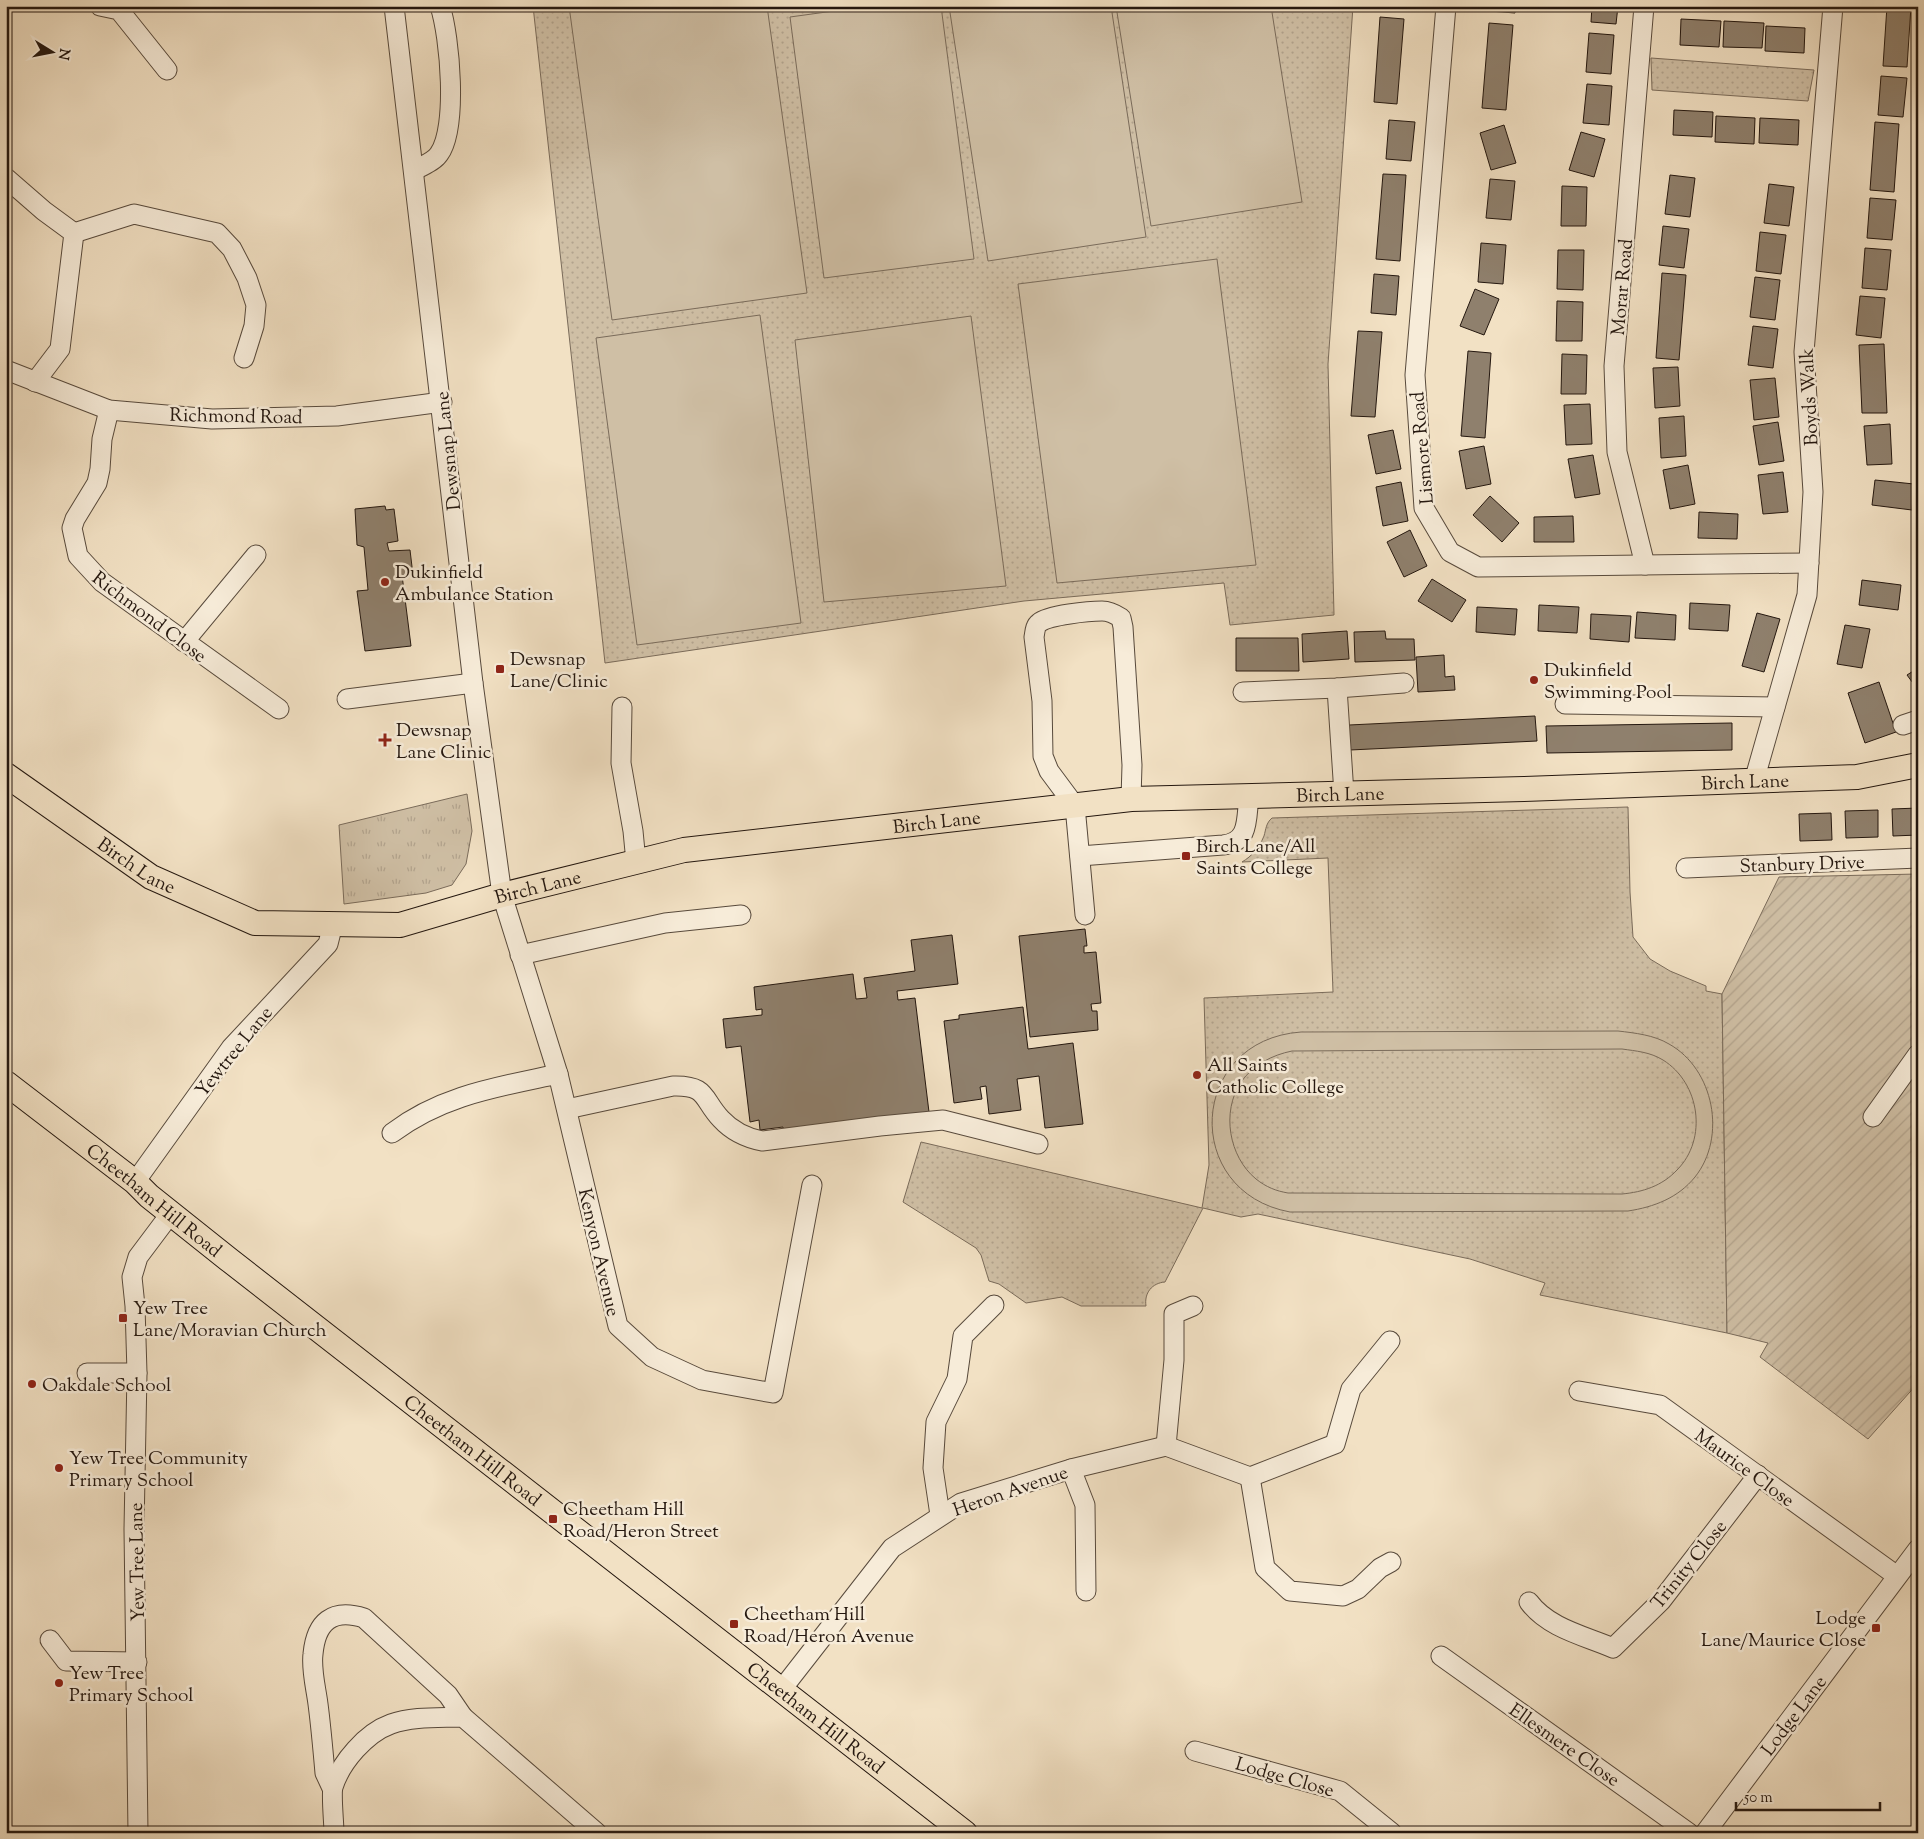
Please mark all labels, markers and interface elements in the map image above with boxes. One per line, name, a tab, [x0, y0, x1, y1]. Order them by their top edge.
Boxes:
north arrow	[28, 28, 78, 78]
text: N	[52, 47, 74, 61]
street label: Morar Road	[1606, 237, 1641, 337]
street label: Boyds Walk	[1794, 347, 1827, 446]
street label: Dewsnap Lane	[430, 390, 469, 512]
street label: Lismore Road	[1405, 390, 1442, 505]
street label: Richmond Road	[169, 403, 303, 432]
place label: Dukinfield Ambulance Station	[395, 560, 554, 609]
street label: Richmond Close	[85, 566, 212, 670]
marker: Dukinfield Ambulance Station	[379, 576, 391, 588]
place label: Dewsnap Lane/Clinic	[510, 647, 608, 696]
place label: Dukinfield Swimming Pool	[1544, 658, 1672, 707]
marker: Dewsnap Lane/Clinic	[494, 663, 506, 675]
marker: Dukinfield Swimming Pool	[1528, 674, 1540, 686]
place label: Dewsnap Lane Clinic	[396, 718, 492, 767]
marker: Dewsnap Lane Clinic	[378, 733, 392, 747]
street label: Birch Lane	[1700, 768, 1790, 799]
street label: Birch Lane	[1296, 782, 1385, 811]
street label: Birch Lane	[891, 805, 982, 842]
street label: Birch Lane	[91, 832, 179, 902]
place label: Birch Lane/All Saints College	[1196, 834, 1316, 883]
marker: Birch Lane/All Saints College	[1180, 850, 1192, 862]
street label: Stanbury Drive	[1739, 850, 1865, 881]
street label: Birch Lane	[492, 865, 584, 912]
street label: Yewtree Lane	[190, 1001, 280, 1104]
place label: All Saints Catholic College	[1207, 1053, 1344, 1102]
marker: All Saints Catholic College	[1191, 1069, 1203, 1081]
street label: Cheetham Hill Road	[80, 1138, 227, 1265]
street label: Kenyon Avenue	[570, 1186, 625, 1319]
place label: Yew Tree Lane/Moravian Church	[133, 1296, 327, 1345]
marker: Yew Tree Lane/Moravian Church	[117, 1312, 129, 1324]
place label: Oakdale School	[42, 1373, 171, 1400]
marker: Oakdale School	[26, 1378, 38, 1390]
street label: Cheetham Hill Road	[397, 1390, 546, 1514]
street label: Maurice Close	[1688, 1423, 1799, 1515]
place label: Yew Tree Community Primary School	[69, 1446, 248, 1495]
street label: Heron Avenue	[950, 1460, 1072, 1525]
marker: Yew Tree Community Primary School	[53, 1462, 65, 1474]
place label: Cheetham Hill Road/Heron Street	[563, 1497, 719, 1546]
street label: Yew Tree Lane	[124, 1502, 153, 1622]
marker: Cheetham Hill Road/Heron Street	[547, 1513, 559, 1525]
street label: Trinity Close	[1645, 1515, 1734, 1616]
place label: Cheetham Hill Road/Heron Avenue	[744, 1602, 914, 1651]
place label: Lodge Lane/Maurice Close	[1701, 1606, 1866, 1655]
marker: Cheetham Hill Road/Heron Avenue	[728, 1618, 740, 1630]
marker: Lodge Lane/Maurice Close	[1870, 1622, 1882, 1634]
street label: Cheetham Hill Road	[740, 1657, 889, 1782]
place label: Yew Tree Primary School	[69, 1661, 194, 1710]
street label: Lodge Lane	[1756, 1670, 1834, 1762]
marker: Yew Tree Primary School	[53, 1677, 65, 1689]
street label: Ellesmere Close	[1503, 1698, 1625, 1794]
street label: Lodge Close	[1232, 1751, 1337, 1805]
scale bar	[1736, 1779, 1880, 1811]
text: 50 m	[1743, 1788, 1773, 1809]

